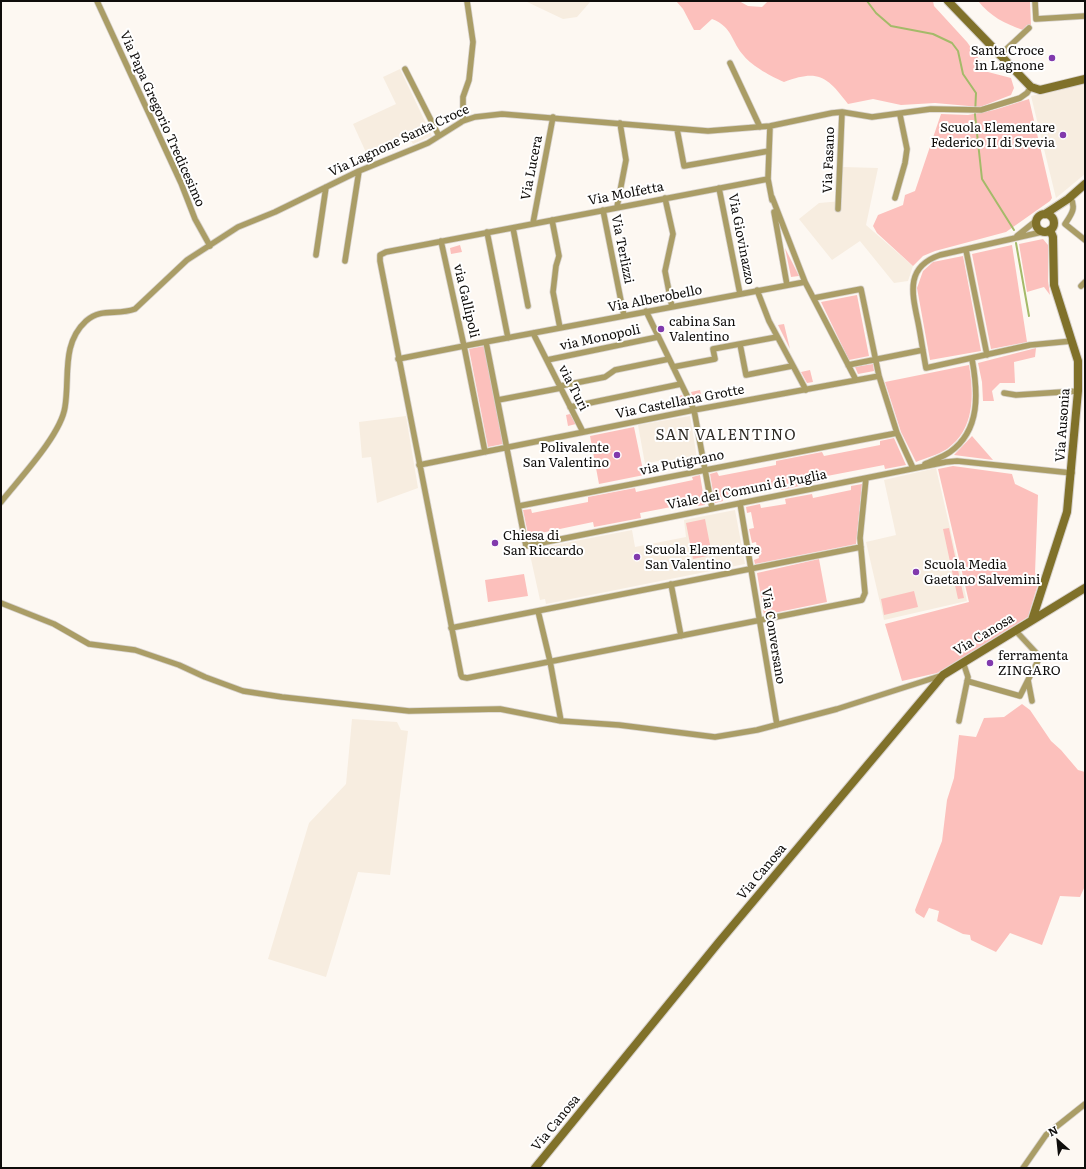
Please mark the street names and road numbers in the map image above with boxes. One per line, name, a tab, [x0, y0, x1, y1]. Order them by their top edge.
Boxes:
street label: Via Papa Gregorio Tredicesimo	[116, 29, 208, 209]
street label: Via Lagnone Santa Croce	[326, 102, 472, 180]
street label: Via Fasano	[820, 126, 838, 194]
street label: Via Lucera	[518, 134, 546, 202]
street label: Via Molfetta	[587, 179, 665, 209]
street label: Via Giovinazzo	[724, 192, 758, 286]
street label: Via Terlizzi	[608, 213, 636, 285]
street label: via Gallipoli	[450, 262, 482, 340]
street label: Via Alberobello	[607, 282, 703, 316]
street label: via Monopoli	[558, 322, 642, 354]
street label: via Turi	[555, 362, 591, 414]
street label: Via Castellana Grotte	[614, 382, 746, 422]
street label: Via Ausonia	[1053, 388, 1073, 462]
street label: via Putignano	[638, 447, 726, 479]
street label: Viale dei Comuni di Puglia	[666, 467, 828, 513]
street label: Via Conversano	[758, 587, 788, 685]
street label: Via Canosa	[951, 611, 1017, 659]
street label: Via Canosa	[734, 841, 790, 903]
street label: Via Canosa	[529, 1092, 583, 1154]

